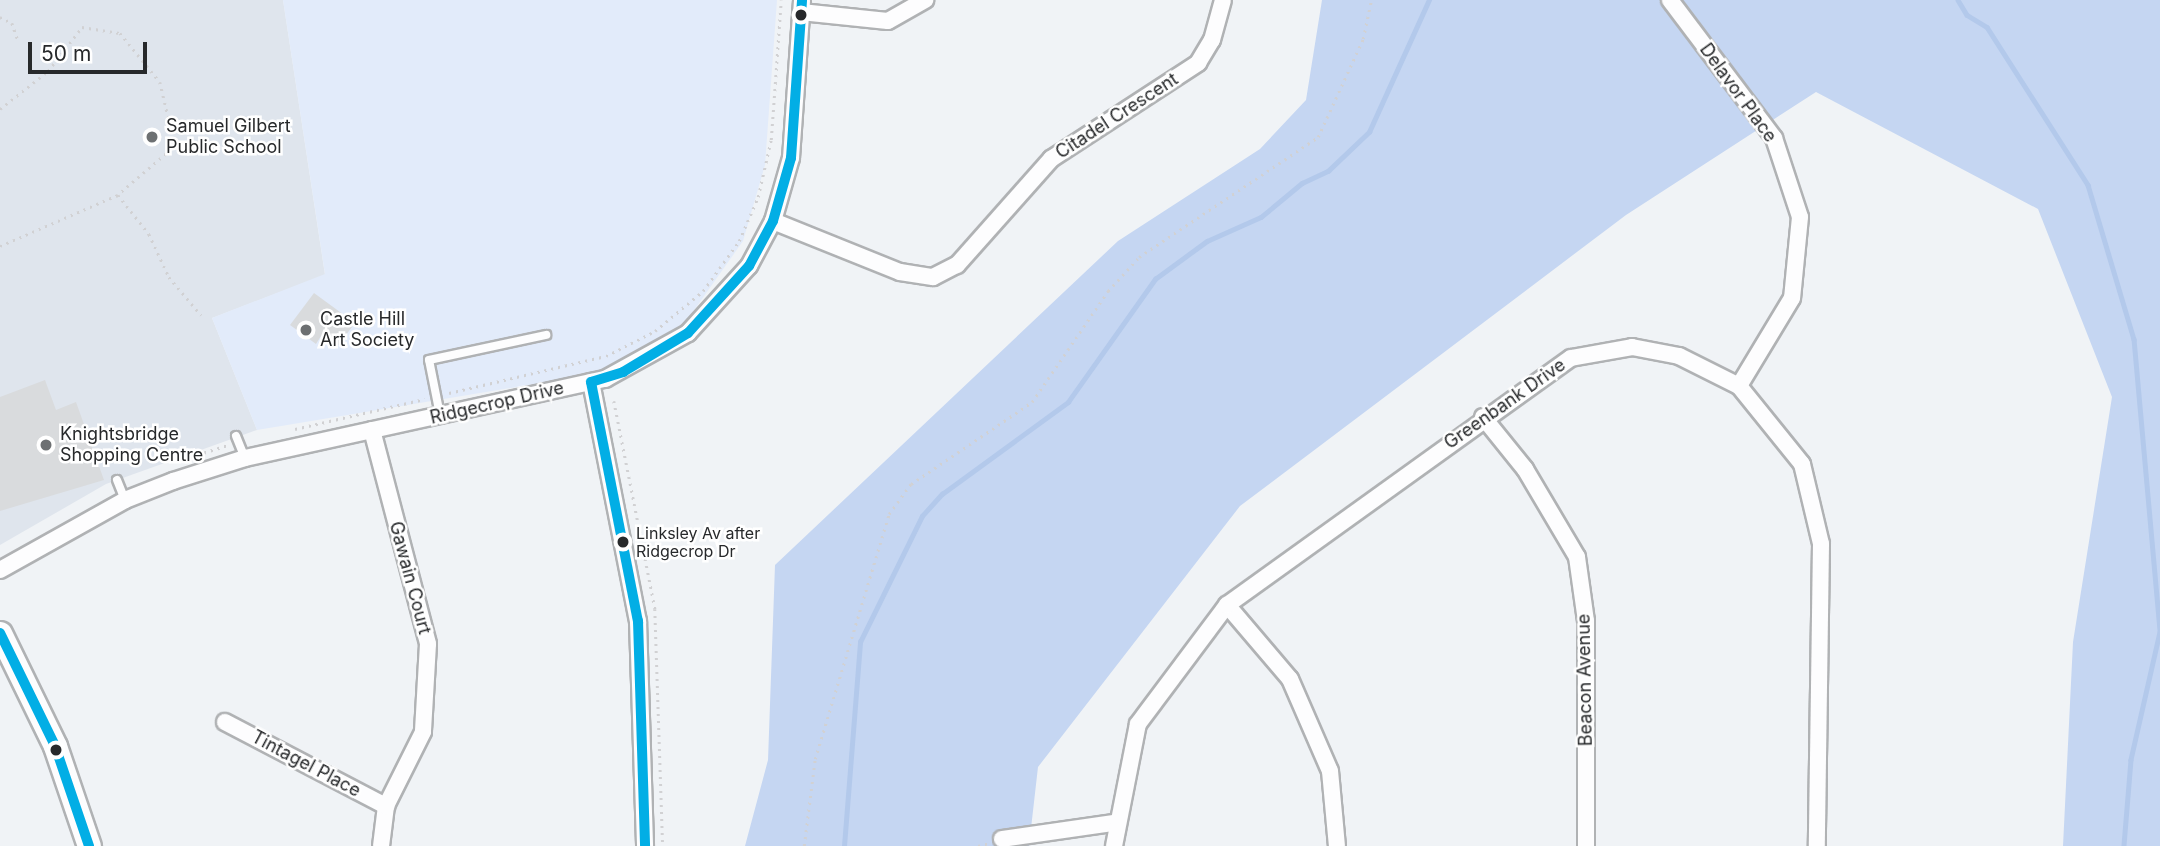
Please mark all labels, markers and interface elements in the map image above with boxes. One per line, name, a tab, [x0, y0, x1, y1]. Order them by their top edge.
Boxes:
unlabelled marker	[794, 8, 808, 22]
scale bar	[32, 28, 150, 72]
street label: Delavor Place	[1695, 39, 1781, 147]
text: 50 m	[41, 41, 91, 66]
street label: Citadel Crescent	[1052, 68, 1182, 164]
place label: Samuel Gilbert Public School	[166, 116, 291, 158]
marker: Samuel Gilbert Public School	[144, 129, 160, 145]
place label: Castle Hill Art Society	[320, 309, 414, 352]
marker: Castle Hill Art Society	[298, 322, 314, 338]
street label: Greenbank Drive	[1440, 354, 1570, 454]
street label: Ridgecrop Drive	[428, 377, 566, 429]
place label: Knightsbridge Shopping Centre	[60, 424, 203, 466]
marker: Knightsbridge Shopping Centre	[38, 437, 54, 453]
street label: Gawain Court	[385, 519, 435, 637]
place label: Linksley Av after Ridgecrop Dr	[636, 523, 760, 561]
marker: Linksley Av after Ridgecrop Dr	[616, 535, 630, 549]
street label: Beacon Avenue	[1573, 614, 1597, 746]
street label: Tintagel Place	[248, 726, 364, 802]
unlabelled marker	[49, 743, 63, 757]

